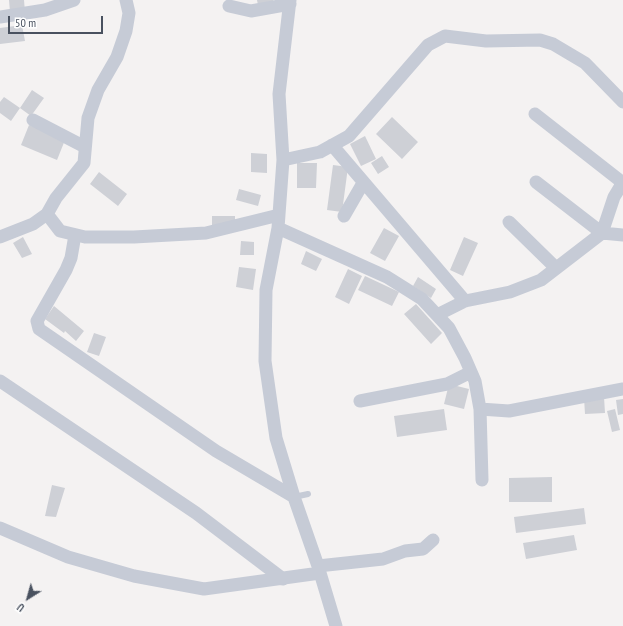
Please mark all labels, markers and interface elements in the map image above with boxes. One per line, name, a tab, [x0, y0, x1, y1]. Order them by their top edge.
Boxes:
scale bar	[10, 8, 105, 34]
text: 50 m	[15, 15, 36, 30]
north arrow	[8, 578, 48, 618]
text: U	[14, 600, 27, 615]

